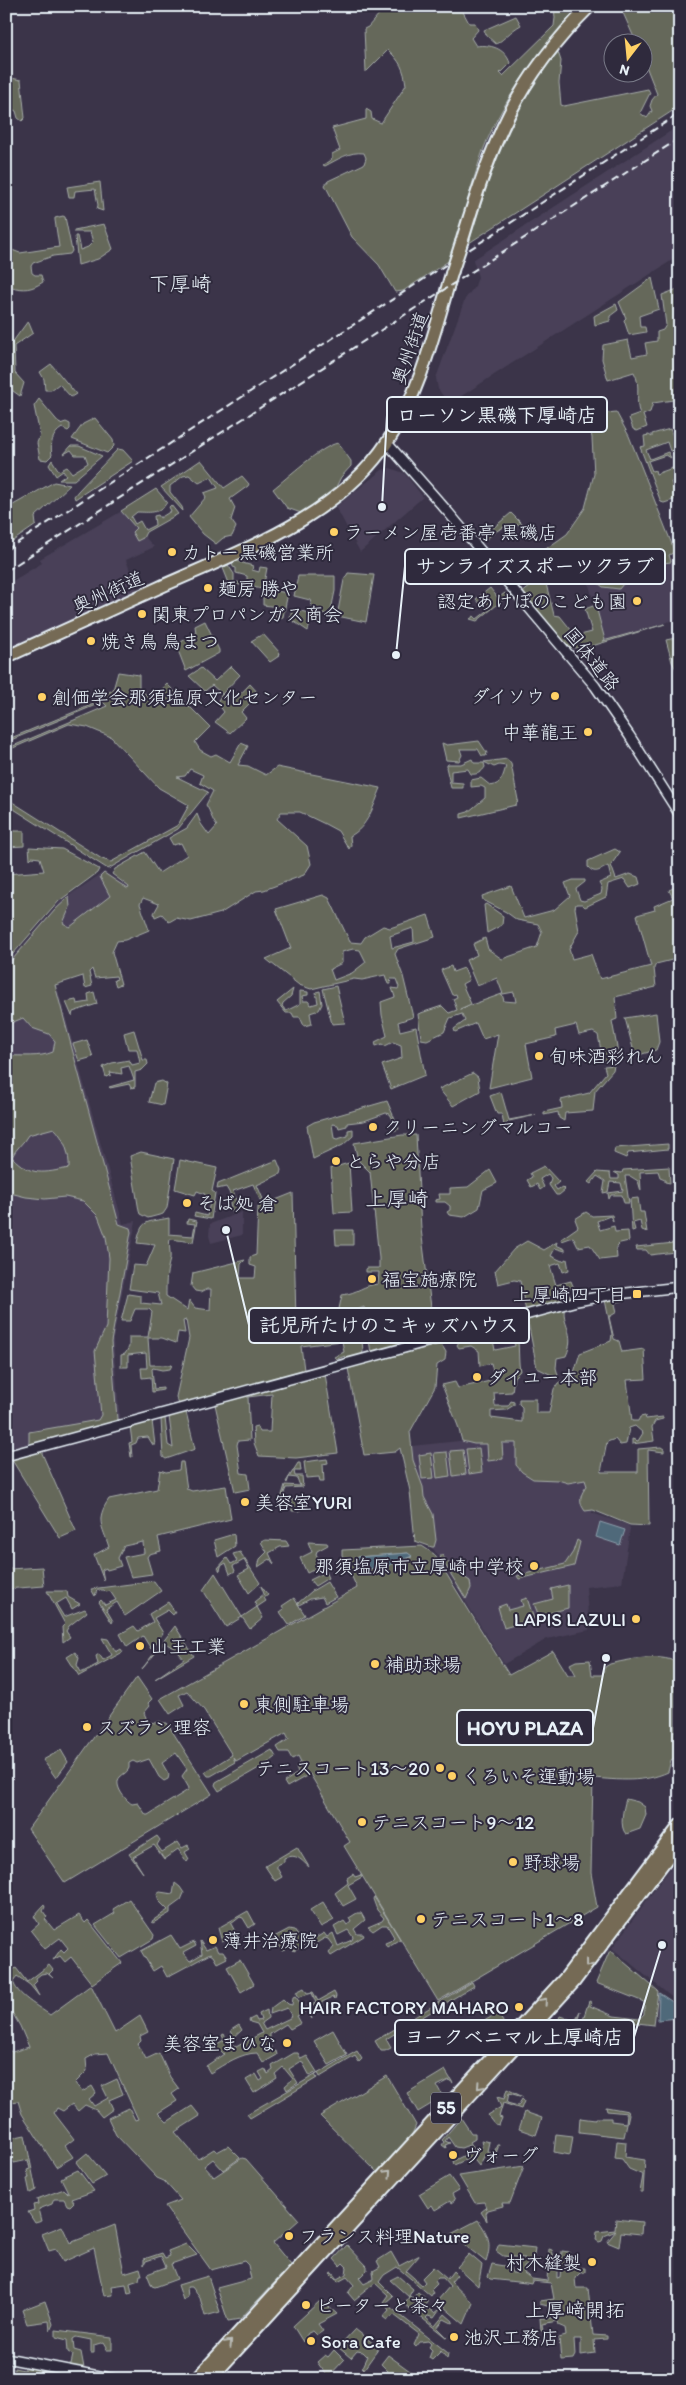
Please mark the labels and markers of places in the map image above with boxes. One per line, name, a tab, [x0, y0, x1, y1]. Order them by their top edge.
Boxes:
callout: ローソン黒磯下厚崎店	[387, 397, 607, 432]
place label: ラーメン屋壱番亭 黒磯店	[344, 521, 557, 544]
marker: ラーメン屋壱番亭 黒磯店	[328, 526, 340, 538]
place label: カトー黒磯営業所	[182, 541, 334, 564]
marker: カトー黒磯営業所	[166, 546, 178, 558]
callout: サンライズスポーツクラブ	[405, 549, 665, 584]
place label: 麺房 勝や	[218, 577, 298, 600]
marker: 麺房 勝や	[202, 582, 214, 594]
place label: 認定あけぼのこども園	[437, 590, 627, 613]
marker: 認定あけぼのこども園	[631, 595, 643, 607]
place label: 関東プロパンガス商会	[152, 603, 342, 626]
marker: 関東プロパンガス商会	[136, 608, 148, 620]
place label: 焼き鳥 鳥まつ	[101, 630, 219, 653]
marker: 焼き鳥 鳥まつ	[85, 635, 97, 647]
place label: ダイソウ	[471, 685, 545, 708]
place label: 創価学会那須塩原文化センター	[52, 686, 317, 709]
marker: ダイソウ	[549, 690, 561, 702]
marker: 創価学会那須塩原文化センター	[36, 691, 48, 703]
place label: 中華龍王	[502, 721, 578, 744]
marker: 中華龍王	[582, 726, 594, 738]
place label: 旬味酒彩れん	[549, 1045, 663, 1068]
marker: 旬味酒彩れん	[533, 1050, 545, 1062]
place label: クリーニングマルコー	[383, 1116, 573, 1139]
marker: クリーニングマルコー	[367, 1121, 379, 1133]
place label: とらや分店	[346, 1150, 441, 1173]
marker: とらや分店	[330, 1155, 342, 1167]
place label: そば処 倉	[197, 1192, 277, 1215]
marker: そば処 倉	[181, 1197, 193, 1209]
place label: 福宝施療院	[382, 1268, 477, 1291]
marker: 福宝施療院	[366, 1273, 378, 1285]
place label: 上厚崎四丁目	[513, 1283, 627, 1306]
marker: 上厚崎四丁目	[631, 1288, 643, 1300]
callout: 託児所たけのこキッズハウス	[249, 1308, 529, 1343]
place label: ダイユー本部	[487, 1366, 598, 1389]
marker: ダイユー本部	[471, 1371, 483, 1383]
place label: 美容室YURI	[255, 1491, 352, 1514]
marker: 美容室YURI	[239, 1496, 251, 1508]
place label: 那須塩原市立厚崎中学校	[315, 1555, 524, 1578]
marker: 那須塩原市立厚崎中学校	[528, 1560, 540, 1572]
place label: LAPIS LAZULI	[514, 1608, 626, 1631]
marker: LAPIS LAZULI	[630, 1613, 642, 1625]
place label: 山王工業	[150, 1635, 226, 1658]
marker: 山王工業	[134, 1640, 146, 1652]
place label: 補助球場	[385, 1653, 461, 1676]
marker: 補助球場	[369, 1658, 381, 1670]
place label: 東側駐車場	[254, 1693, 349, 1716]
marker: 東側駐車場	[238, 1698, 250, 1710]
callout: HOYU PLAZA	[457, 1710, 593, 1745]
place label: スズラン理容	[97, 1716, 211, 1739]
marker: スズラン理容	[81, 1721, 93, 1733]
place label: テニスコート13～20	[256, 1757, 430, 1780]
marker: テニスコート13～20	[434, 1762, 446, 1774]
place label: くろいそ運動場	[462, 1765, 595, 1788]
marker: くろいそ運動場	[446, 1770, 458, 1782]
place label: テニスコート9～12	[372, 1811, 534, 1834]
marker: テニスコート9～12	[356, 1816, 368, 1828]
place label: 野球場	[523, 1851, 580, 1874]
marker: 野球場	[507, 1856, 519, 1868]
place label: テニスコート1～8	[431, 1908, 584, 1931]
marker: テニスコート1～8	[415, 1913, 427, 1925]
place label: 薄井治療院	[223, 1929, 318, 1952]
marker: 薄井治療院	[207, 1934, 219, 1946]
place label: HAIR FACTORY MAHARO	[299, 1996, 509, 2019]
marker: HAIR FACTORY MAHARO	[513, 2001, 525, 2013]
callout: ヨークベニマル上厚崎店	[395, 2020, 634, 2055]
place label: 美容室まひな	[163, 2032, 277, 2055]
marker: 美容室まひな	[281, 2037, 293, 2049]
place label: ヴォーグ	[463, 2144, 539, 2167]
marker: ヴォーグ	[447, 2149, 459, 2161]
place label: フランス料理Nature	[299, 2225, 469, 2248]
marker: フランス料理Nature	[283, 2230, 295, 2242]
place label: 村木縫製	[506, 2251, 582, 2274]
marker: 村木縫製	[586, 2256, 598, 2268]
place label: ピーターと茶々	[316, 2294, 448, 2317]
marker: ピーターと茶々	[300, 2299, 312, 2311]
place label: 池沢工務店	[464, 2326, 559, 2349]
place label: Sora Cafe	[321, 2330, 401, 2353]
marker: 池沢工務店	[448, 2331, 460, 2343]
marker: Sora Cafe	[305, 2335, 317, 2347]

